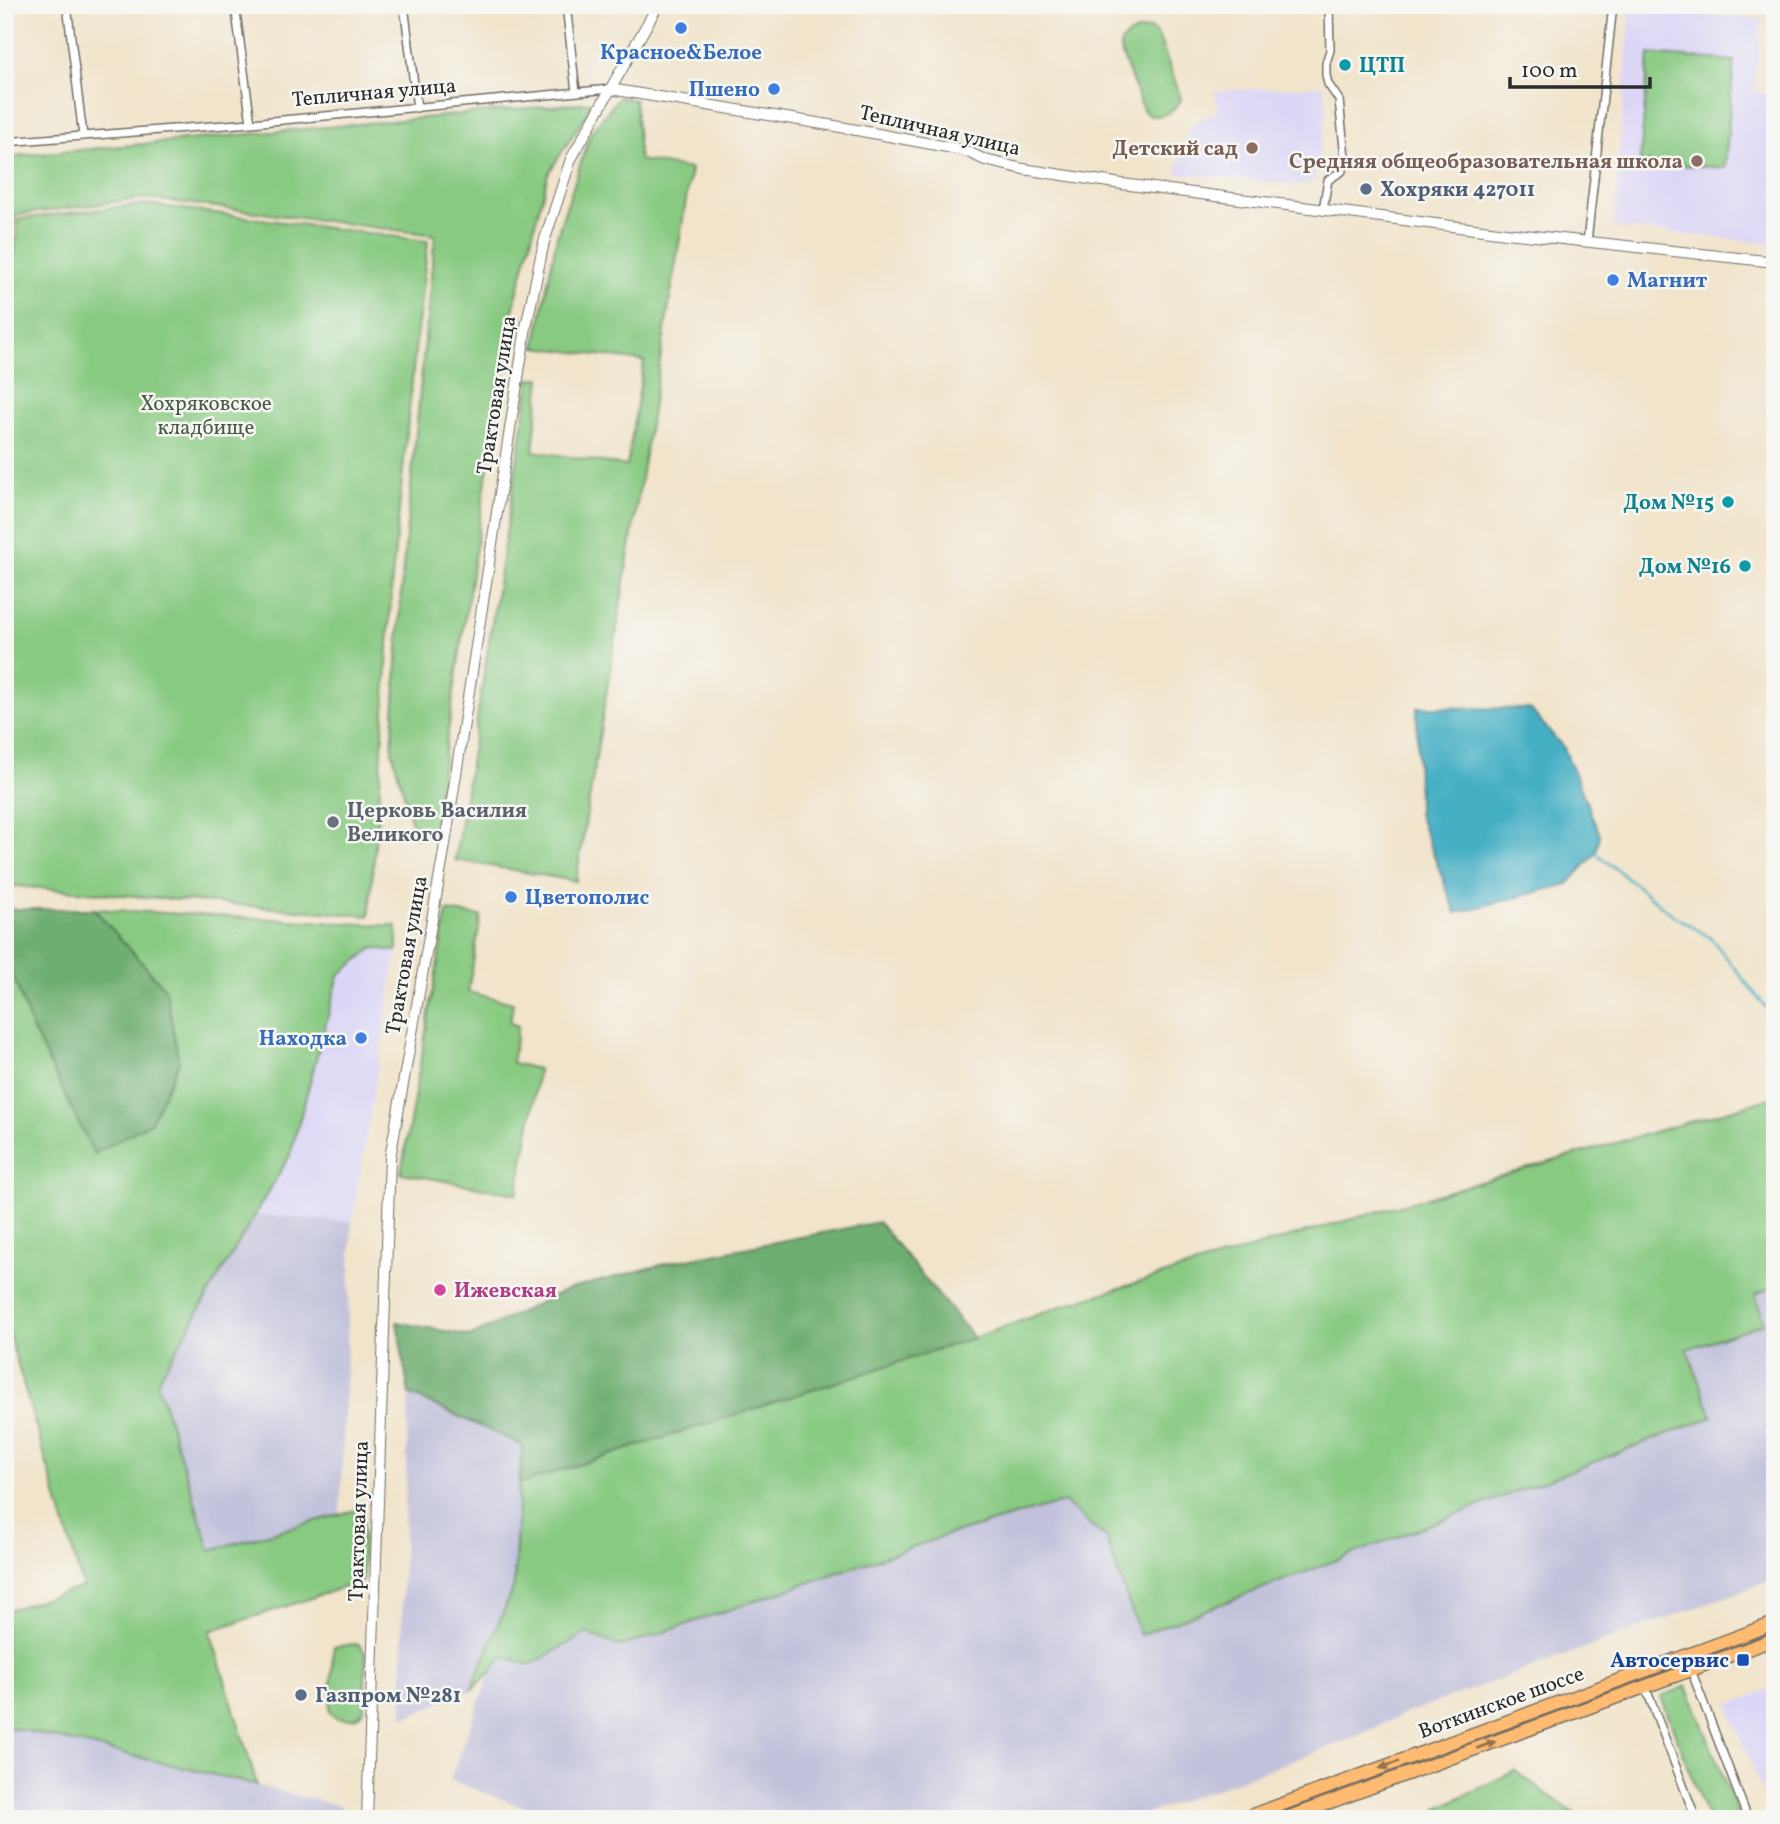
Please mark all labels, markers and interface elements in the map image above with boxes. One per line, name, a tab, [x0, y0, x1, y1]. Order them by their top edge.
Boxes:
marker: Красное&Белое	[673, 20, 689, 36]
place label: Красное&Белое	[600, 39, 762, 68]
scale bar	[1510, 46, 1650, 90]
place label: ЦТП	[1359, 52, 1405, 81]
marker: ЦТП	[1337, 57, 1353, 73]
text: 100 m	[1521, 57, 1578, 86]
street label: Тепличная улица	[291, 72, 457, 115]
place label: Пшено	[689, 76, 760, 105]
marker: Пшено	[766, 81, 782, 97]
street label: Тепличная улица	[856, 99, 1023, 164]
place label: Детский сад	[1112, 135, 1238, 164]
marker: Детский сад	[1244, 140, 1260, 156]
place label: Средняя общеобразовательная школа	[1289, 148, 1683, 177]
marker: Средняя общеобразовательная школа	[1689, 153, 1705, 169]
place label: Хохряки 427011	[1380, 176, 1535, 205]
marker: Хохряки 427011	[1358, 181, 1374, 197]
place label: Магнит	[1627, 267, 1708, 296]
marker: Магнит	[1605, 272, 1621, 288]
street label: Трактовая улица	[471, 314, 524, 477]
park label: Хохряковское кладбище	[140, 390, 272, 443]
place label: Дом №15	[1623, 489, 1714, 518]
marker: Дом №15	[1720, 494, 1736, 510]
place label: Дом №16	[1639, 553, 1731, 582]
marker: Дом №16	[1737, 558, 1753, 574]
place label: Церковь Василия Великого	[347, 797, 527, 850]
marker: Церковь Василия Великого	[325, 814, 341, 830]
street label: Трактовая улица	[379, 874, 436, 1037]
place label: Цветополис	[525, 884, 650, 913]
marker: Цветополис	[503, 889, 519, 905]
place label: Находка	[259, 1025, 347, 1054]
marker: Находка	[353, 1030, 369, 1046]
place label: Ижевская	[454, 1277, 557, 1306]
marker: Ижевская	[432, 1282, 448, 1298]
street label: Трактовая улица	[342, 1440, 377, 1602]
place label: Автосервис	[1610, 1647, 1729, 1676]
marker: Автосервис	[1735, 1652, 1751, 1668]
street label: Воткинское шоссе	[1415, 1660, 1588, 1747]
place label: Газпром №281	[315, 1682, 461, 1711]
marker: Газпром №281	[293, 1687, 309, 1703]
one-way arrow	[1475, 1739, 1496, 1750]
one-way arrow	[1378, 1759, 1399, 1770]

